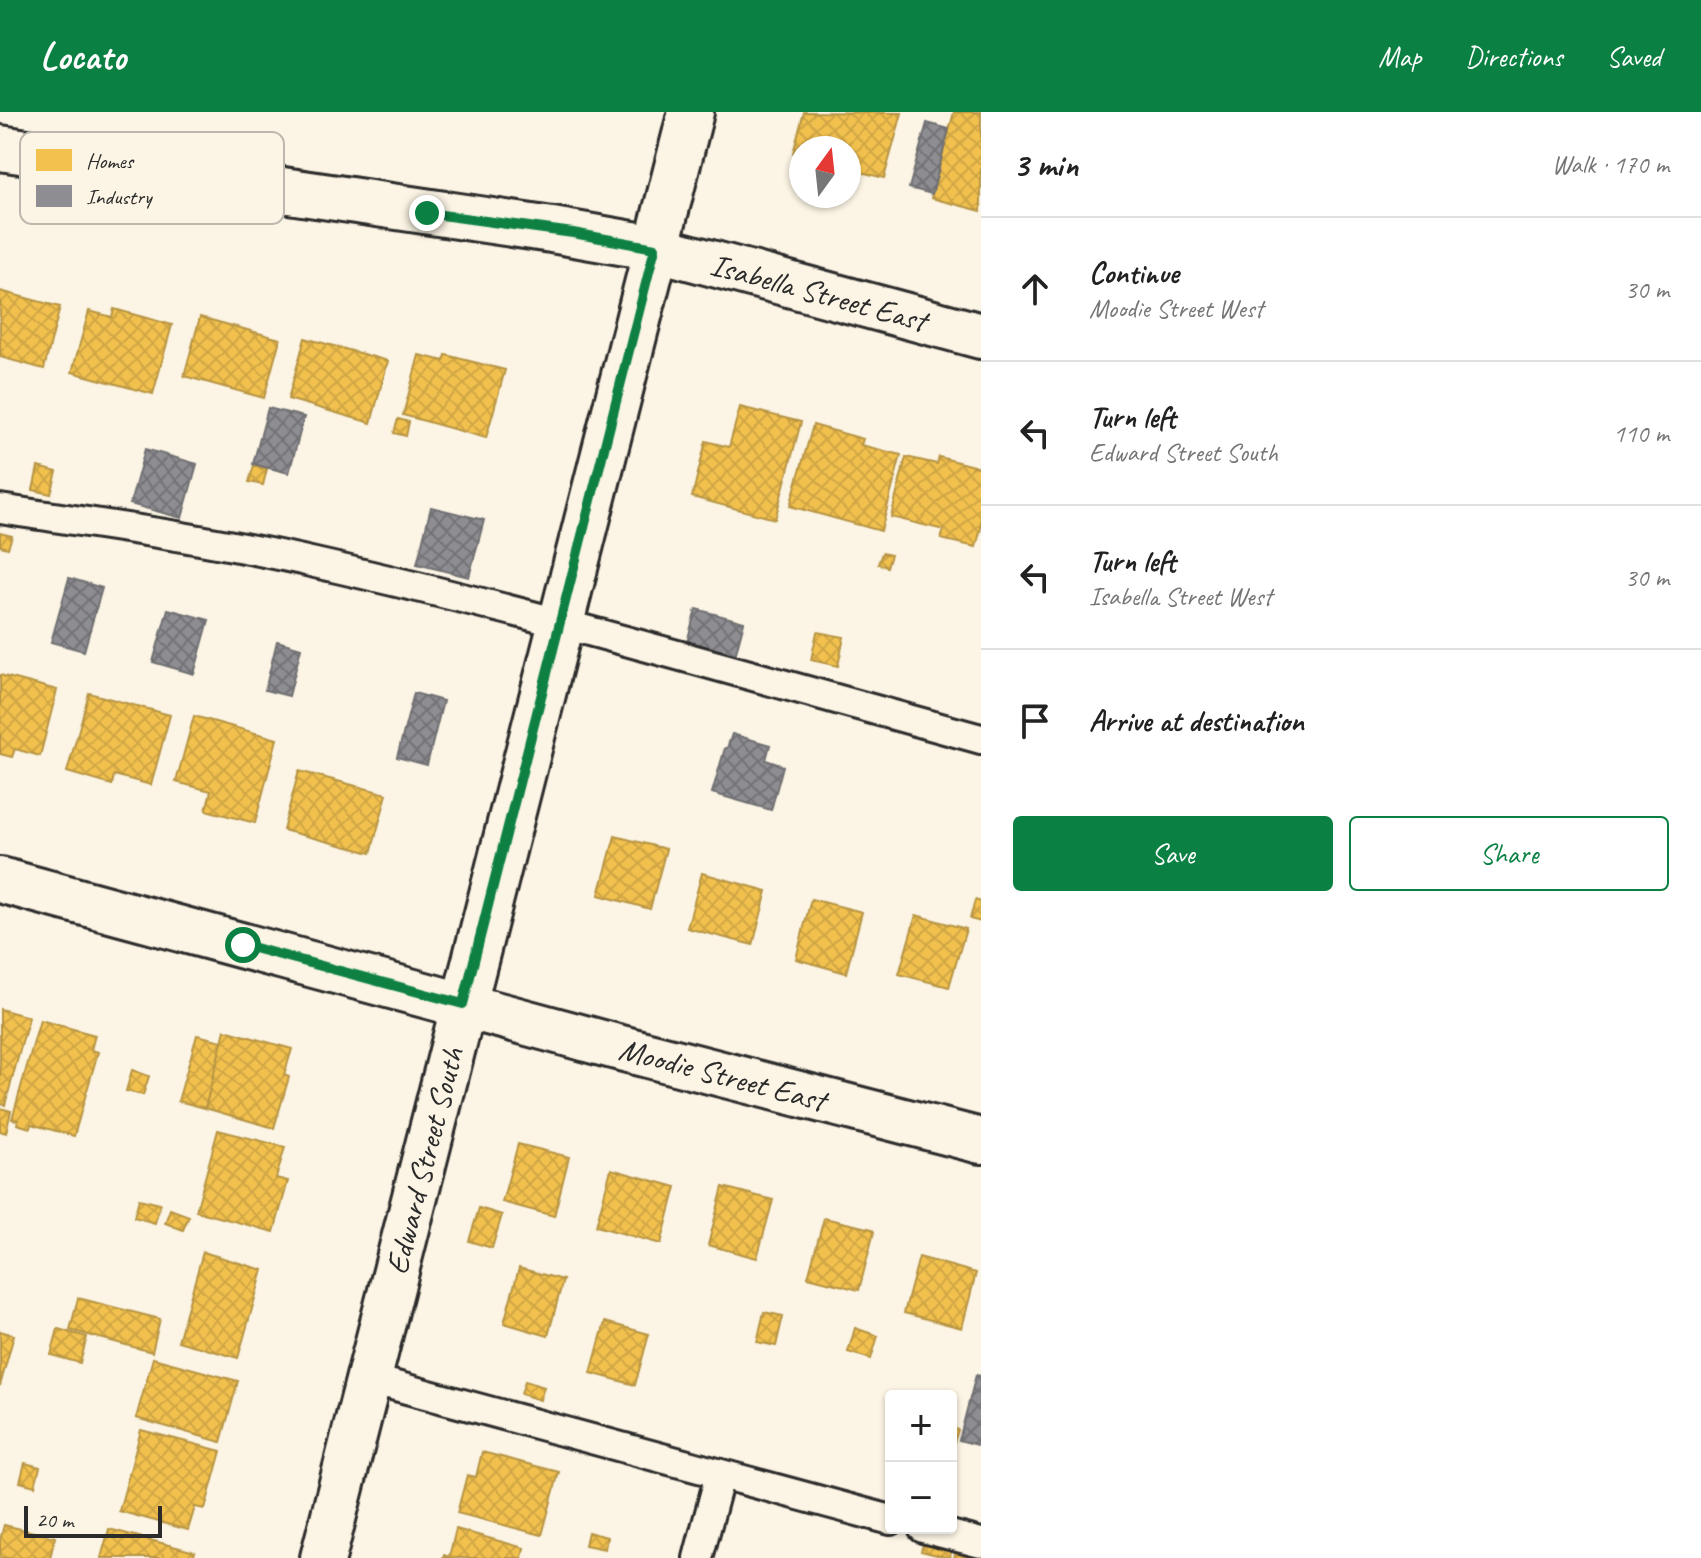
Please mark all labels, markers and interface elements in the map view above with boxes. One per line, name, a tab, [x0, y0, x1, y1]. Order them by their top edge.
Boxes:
text: Locato	[40, 33, 126, 80]
text: Map	[1378, 39, 1421, 74]
text: Directions	[1465, 39, 1563, 74]
text: Saved	[1607, 39, 1661, 74]
legend	[20, 132, 284, 224]
north arrow	[789, 136, 861, 208]
text: 3 min	[1013, 143, 1078, 186]
text: Homes	[86, 147, 135, 175]
text: Walk · 170 m	[1552, 148, 1669, 181]
text: Industry	[86, 183, 154, 211]
route end	[409, 195, 445, 231]
street label: Isabella Street East	[706, 243, 935, 342]
text: Continue	[1089, 254, 1179, 292]
icon: ahead	[1013, 267, 1057, 311]
text: 30 m	[1625, 273, 1669, 306]
text: Moodie Street West	[1089, 292, 1263, 325]
text: Turn left	[1089, 398, 1176, 436]
icon: left	[1013, 411, 1057, 455]
text: 110 m	[1613, 417, 1669, 450]
text: Edward Street South	[1089, 436, 1278, 469]
text: Turn left	[1089, 542, 1176, 580]
icon: left	[1013, 555, 1057, 599]
text: 30 m	[1625, 561, 1669, 594]
text: Isabella Street West	[1089, 580, 1272, 613]
icon: arrive	[1013, 699, 1057, 743]
text: Arrive at destination	[1089, 702, 1304, 740]
button: Save	[1013, 816, 1333, 891]
button: Share	[1349, 816, 1669, 891]
route start	[225, 927, 261, 963]
street label: Moodie Street East	[615, 1028, 834, 1122]
street label: Edward Street South	[376, 1042, 473, 1278]
map controls	[885, 1390, 957, 1534]
button: +	[885, 1390, 957, 1462]
button: −	[885, 1462, 957, 1534]
scale bar	[24, 1502, 162, 1538]
text: 20 m	[36, 1506, 73, 1534]

